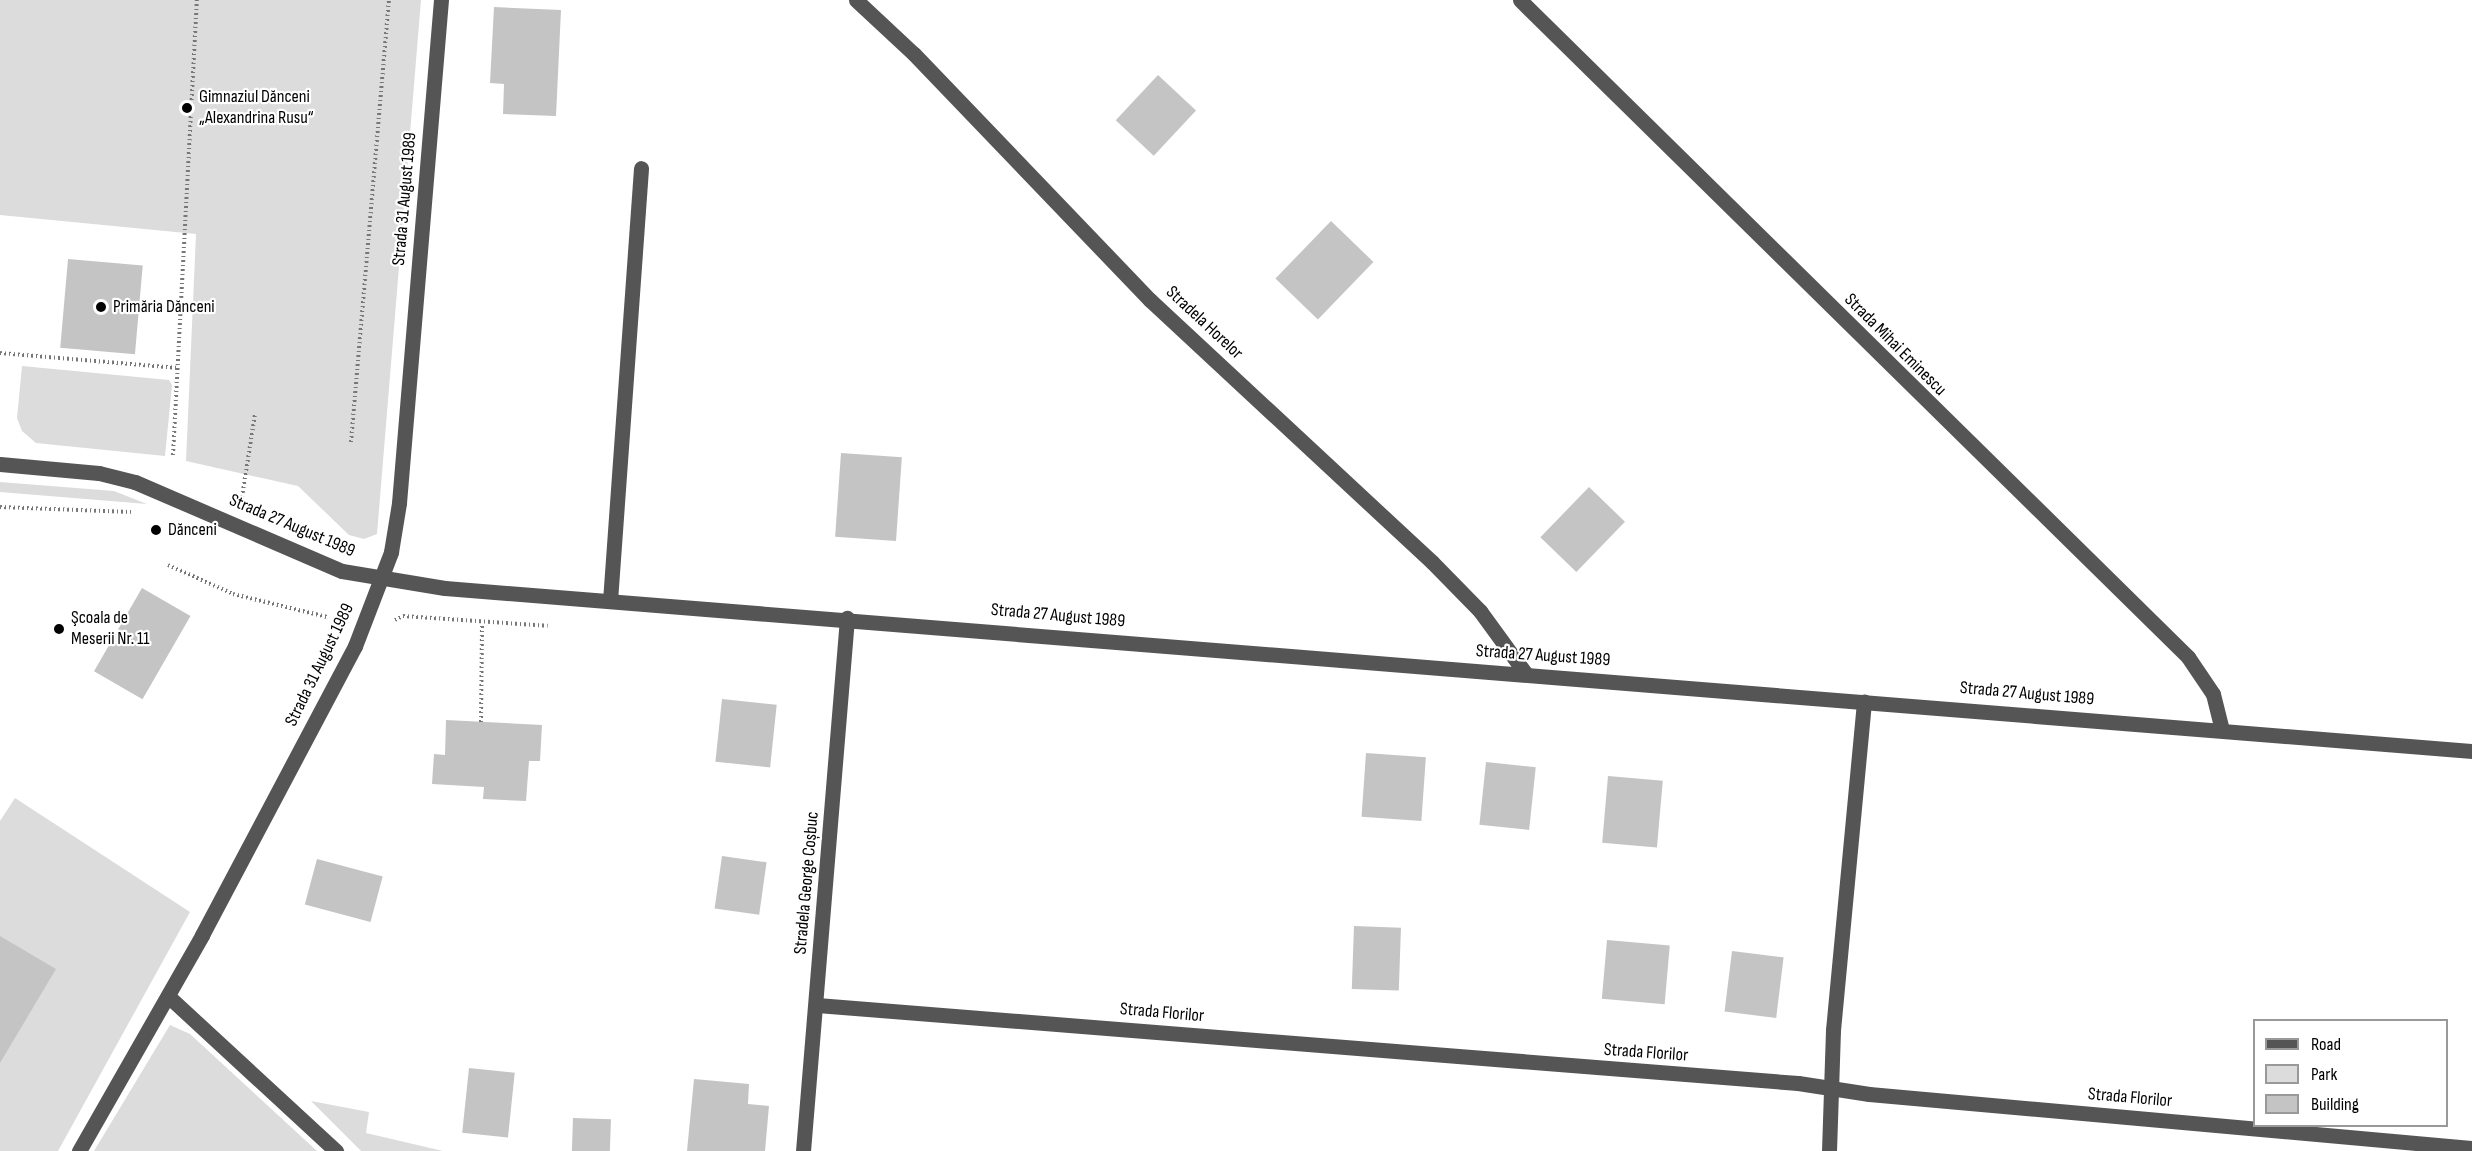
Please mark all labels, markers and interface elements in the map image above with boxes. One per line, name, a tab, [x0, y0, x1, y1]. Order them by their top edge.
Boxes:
place label: Gimnaziul Dănceni „Alexandrina Rusu“	[199, 87, 314, 130]
marker: Gimnaziul Dănceni „Alexandrina Rusu“	[180, 101, 194, 115]
street label: Strada 31 August 1989	[388, 131, 422, 267]
street label: Stradela Horelor	[1161, 282, 1247, 364]
street label: Strada Mihai Eminescu	[1839, 289, 1951, 401]
place label: Primăria Dănceni	[113, 296, 215, 318]
marker: Primăria Dănceni	[94, 300, 108, 314]
street label: Strada 27 August 1989	[226, 490, 358, 562]
place label: Dănceni	[168, 519, 217, 541]
marker: Dănceni	[149, 523, 163, 537]
street label: Strada 27 August 1989	[990, 599, 1126, 633]
street label: Strada 31 August 1989	[281, 600, 359, 730]
place label: Şcoala de Meserii Nr. 11	[71, 608, 150, 650]
marker: Şcoala de Meserii Nr. 11	[52, 622, 66, 636]
street label: Strada 27 August 1989	[1475, 641, 1611, 671]
street label: Strada 27 August 1989	[1959, 677, 2095, 711]
street label: Stradela George Coșbuc	[790, 811, 824, 955]
street label: Strada Florilor	[1119, 999, 1205, 1027]
legend	[2253, 1019, 2448, 1127]
text: Road	[2311, 1034, 2341, 1055]
street label: Strada Florilor	[1603, 1039, 1689, 1067]
text: Park	[2311, 1064, 2337, 1085]
street label: Strada Florilor	[2087, 1084, 2173, 1112]
text: Building	[2311, 1094, 2359, 1115]

